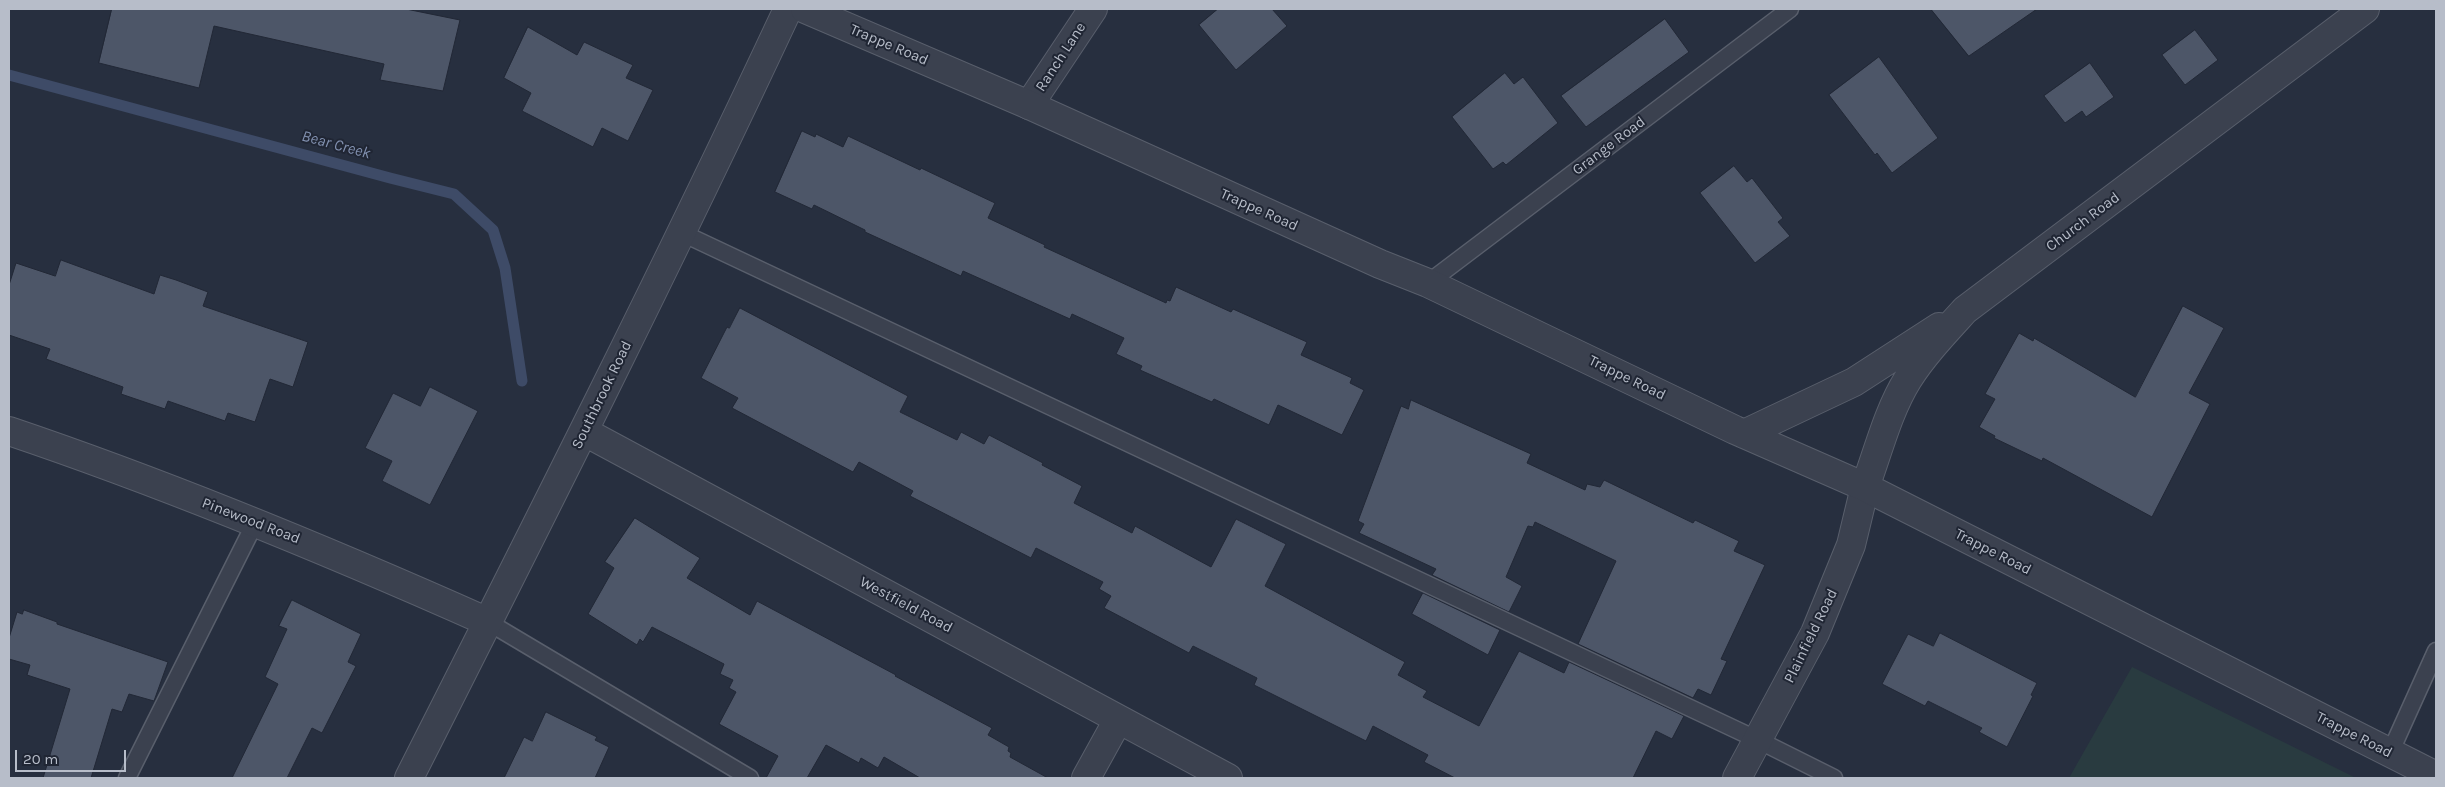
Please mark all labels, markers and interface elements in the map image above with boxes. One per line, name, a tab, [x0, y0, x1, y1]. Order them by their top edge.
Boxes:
street label: Ranch Lane	[1032, 19, 1090, 95]
street label: Trappe Road	[847, 20, 931, 70]
street label: Grange Road	[1569, 113, 1649, 179]
water label: Bear Creek	[299, 127, 373, 163]
street label: Trappe Road	[1217, 185, 1301, 235]
street label: Church Road	[2043, 188, 2123, 256]
street label: Southbrook Road	[568, 338, 636, 452]
street label: Trappe Road	[1586, 352, 1668, 404]
street label: Pinewood Road	[199, 494, 303, 548]
street label: Trappe Road	[1952, 525, 2034, 579]
street label: Westfield Road	[856, 573, 956, 637]
street label: Plainfield Road	[1780, 586, 1842, 686]
street label: Trappe Road	[2313, 708, 2395, 762]
scale bar	[18, 740, 129, 772]
text: 20 m	[23, 750, 58, 768]

